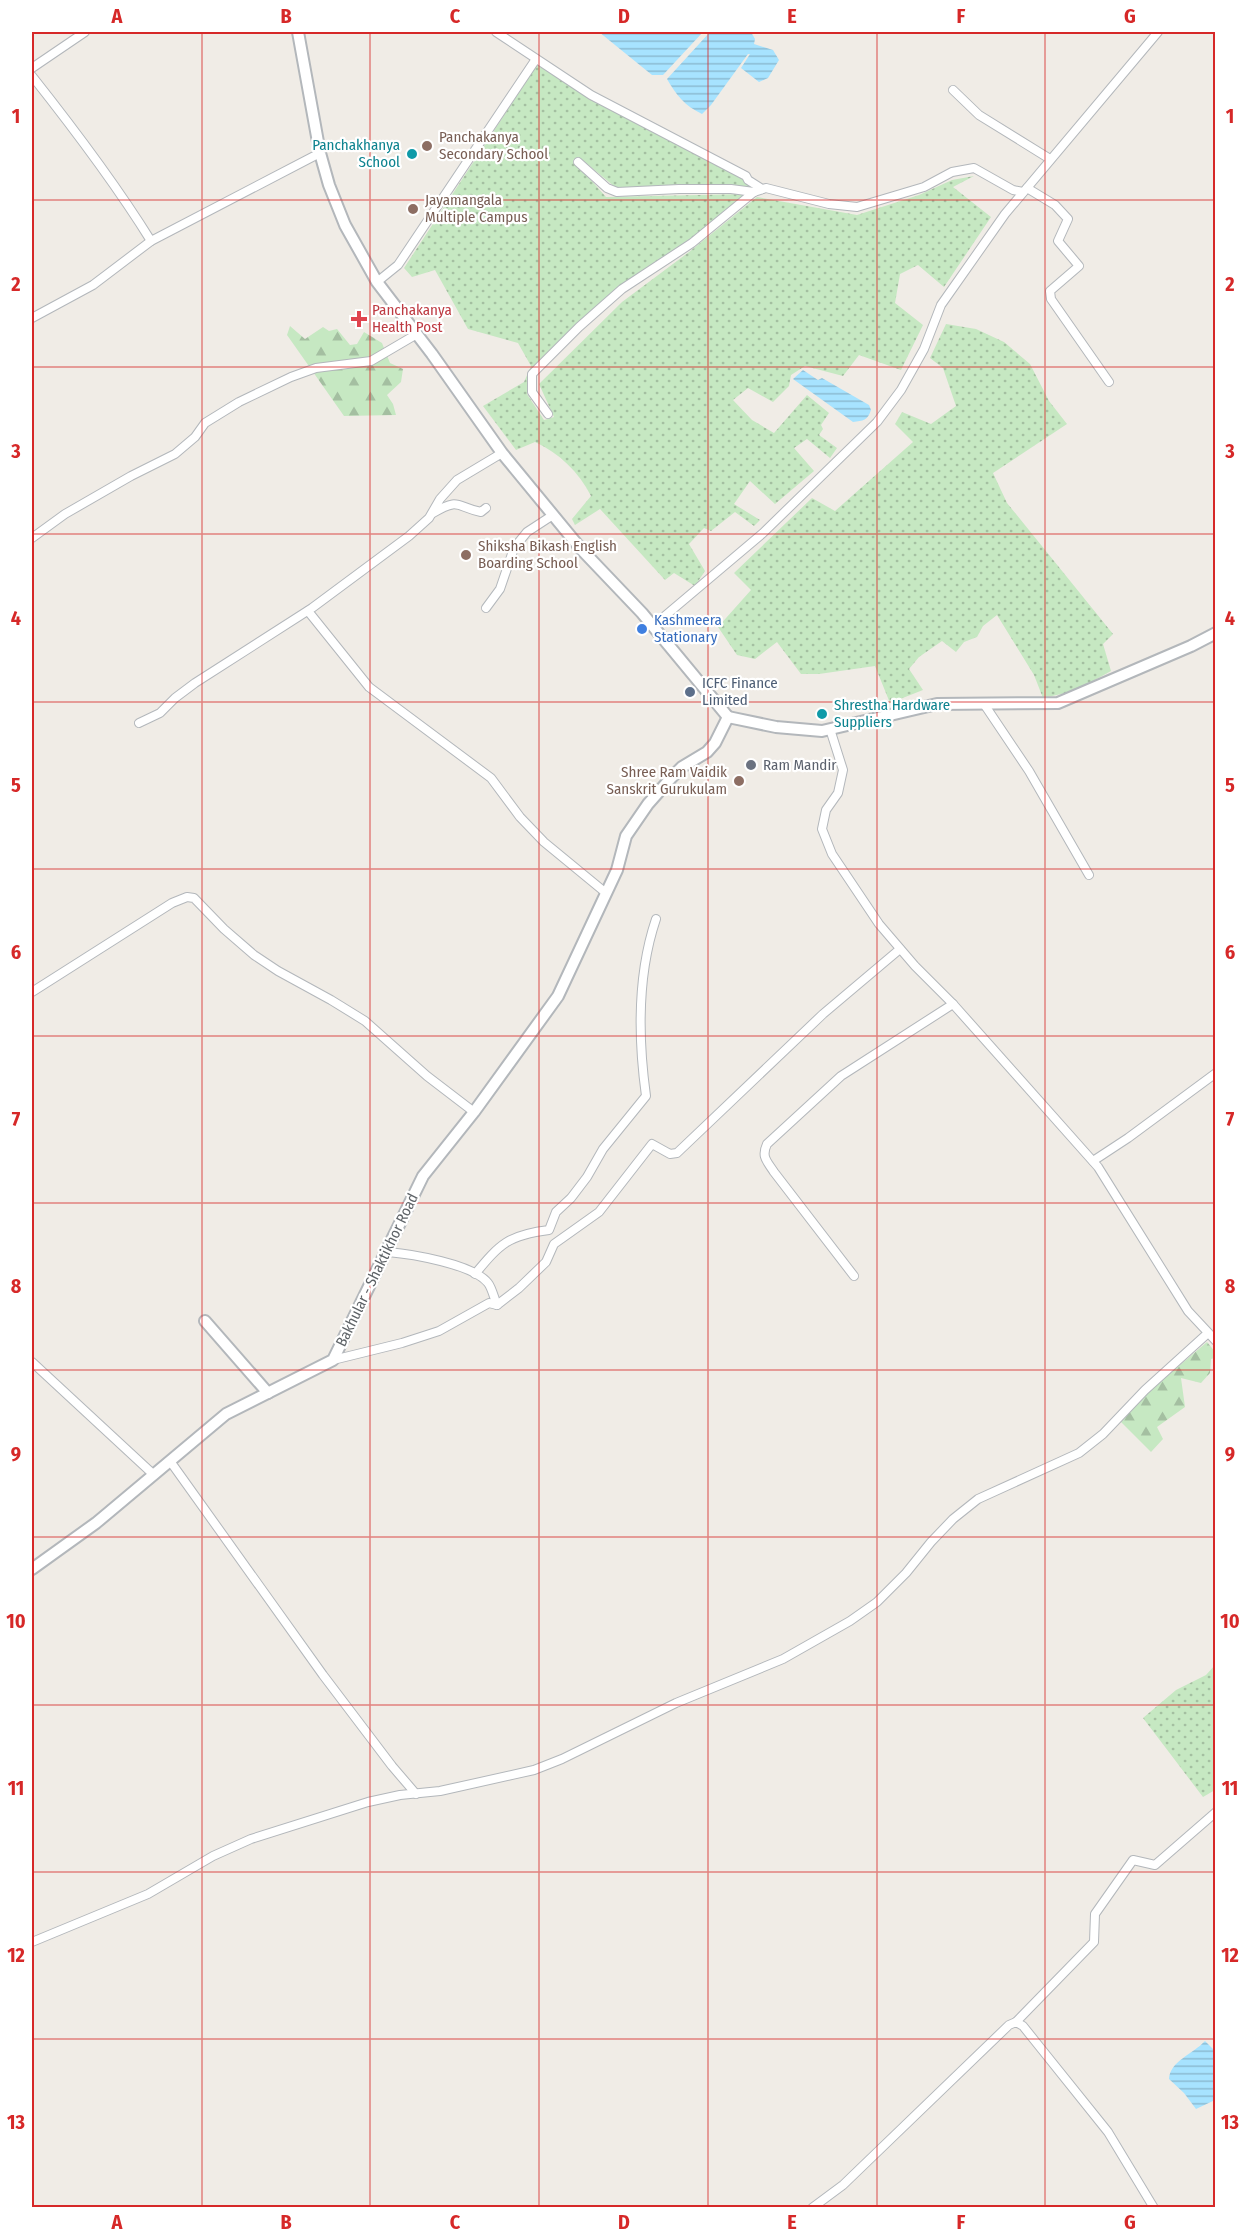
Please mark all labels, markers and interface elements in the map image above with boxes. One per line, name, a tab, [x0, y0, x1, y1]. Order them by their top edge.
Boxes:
text: A	[111, 4, 124, 28]
text: B	[280, 4, 292, 28]
text: C	[450, 4, 461, 28]
text: D	[618, 4, 630, 28]
text: E	[787, 4, 797, 28]
text: F	[957, 4, 966, 28]
text: G	[1124, 4, 1136, 28]
text: 1	[12, 104, 20, 128]
text: 1	[1226, 104, 1234, 128]
place label: Panchakanya Secondary School	[439, 128, 548, 163]
place label: Panchakhanya School	[312, 136, 400, 171]
marker: Panchakanya Secondary School	[420, 139, 434, 153]
marker: Panchakhanya School	[405, 147, 419, 161]
place label: Jayamangala Multiple Campus	[425, 191, 528, 226]
marker: Jayamangala Multiple Campus	[406, 202, 420, 216]
text: 2	[10, 272, 21, 296]
text: 2	[1224, 272, 1235, 296]
place label: Panchakanya Health Post	[372, 301, 452, 336]
marker: Panchakanya Health Post	[350, 310, 368, 328]
text: 3	[10, 439, 21, 463]
text: 3	[1224, 439, 1235, 463]
place label: Shiksha Bikash English Boarding School	[478, 537, 617, 572]
marker: Shiksha Bikash English Boarding School	[459, 548, 473, 562]
text: 4	[11, 606, 21, 630]
text: 4	[1225, 606, 1235, 630]
place label: Kashmeera Stationary	[654, 611, 722, 646]
marker: Kashmeera Stationary	[635, 622, 649, 636]
place label: ICFC Finance Limited	[702, 674, 778, 709]
marker: ICFC Finance Limited	[683, 685, 697, 699]
place label: Shrestha Hardware Suppliers	[834, 696, 950, 731]
marker: Shrestha Hardware Suppliers	[815, 707, 829, 721]
place label: Ram Mandir	[763, 756, 837, 774]
marker: Ram Mandir	[744, 758, 758, 772]
place label: Shree Ram Vaidik Sanskrit Gurukulam	[606, 763, 727, 798]
text: 5	[11, 773, 21, 797]
text: 5	[1225, 773, 1235, 797]
marker: Shree Ram Vaidik Sanskrit Gurukulam	[732, 774, 746, 788]
text: 6	[11, 940, 21, 964]
text: 6	[1225, 940, 1235, 964]
text: 7	[12, 1107, 21, 1131]
text: 7	[1226, 1107, 1235, 1131]
street label: Bakhular - Shaktikhor Road	[332, 1190, 422, 1350]
text: 8	[11, 1274, 22, 1298]
text: 8	[1225, 1274, 1236, 1298]
text: 9	[11, 1442, 21, 1466]
text: 9	[1225, 1442, 1235, 1466]
text: 10	[6, 1609, 26, 1633]
text: 10	[1220, 1609, 1240, 1633]
text: 11	[8, 1776, 24, 1800]
text: 11	[1222, 1776, 1238, 1800]
text: 12	[7, 1943, 25, 1967]
text: 12	[1221, 1943, 1239, 1967]
text: 13	[7, 2110, 25, 2134]
text: 13	[1221, 2110, 1239, 2134]
text: A	[111, 2210, 124, 2234]
text: B	[280, 2210, 292, 2234]
text: C	[450, 2210, 461, 2234]
text: D	[618, 2210, 630, 2234]
text: E	[787, 2210, 797, 2234]
text: F	[957, 2210, 966, 2234]
text: G	[1124, 2210, 1136, 2234]

